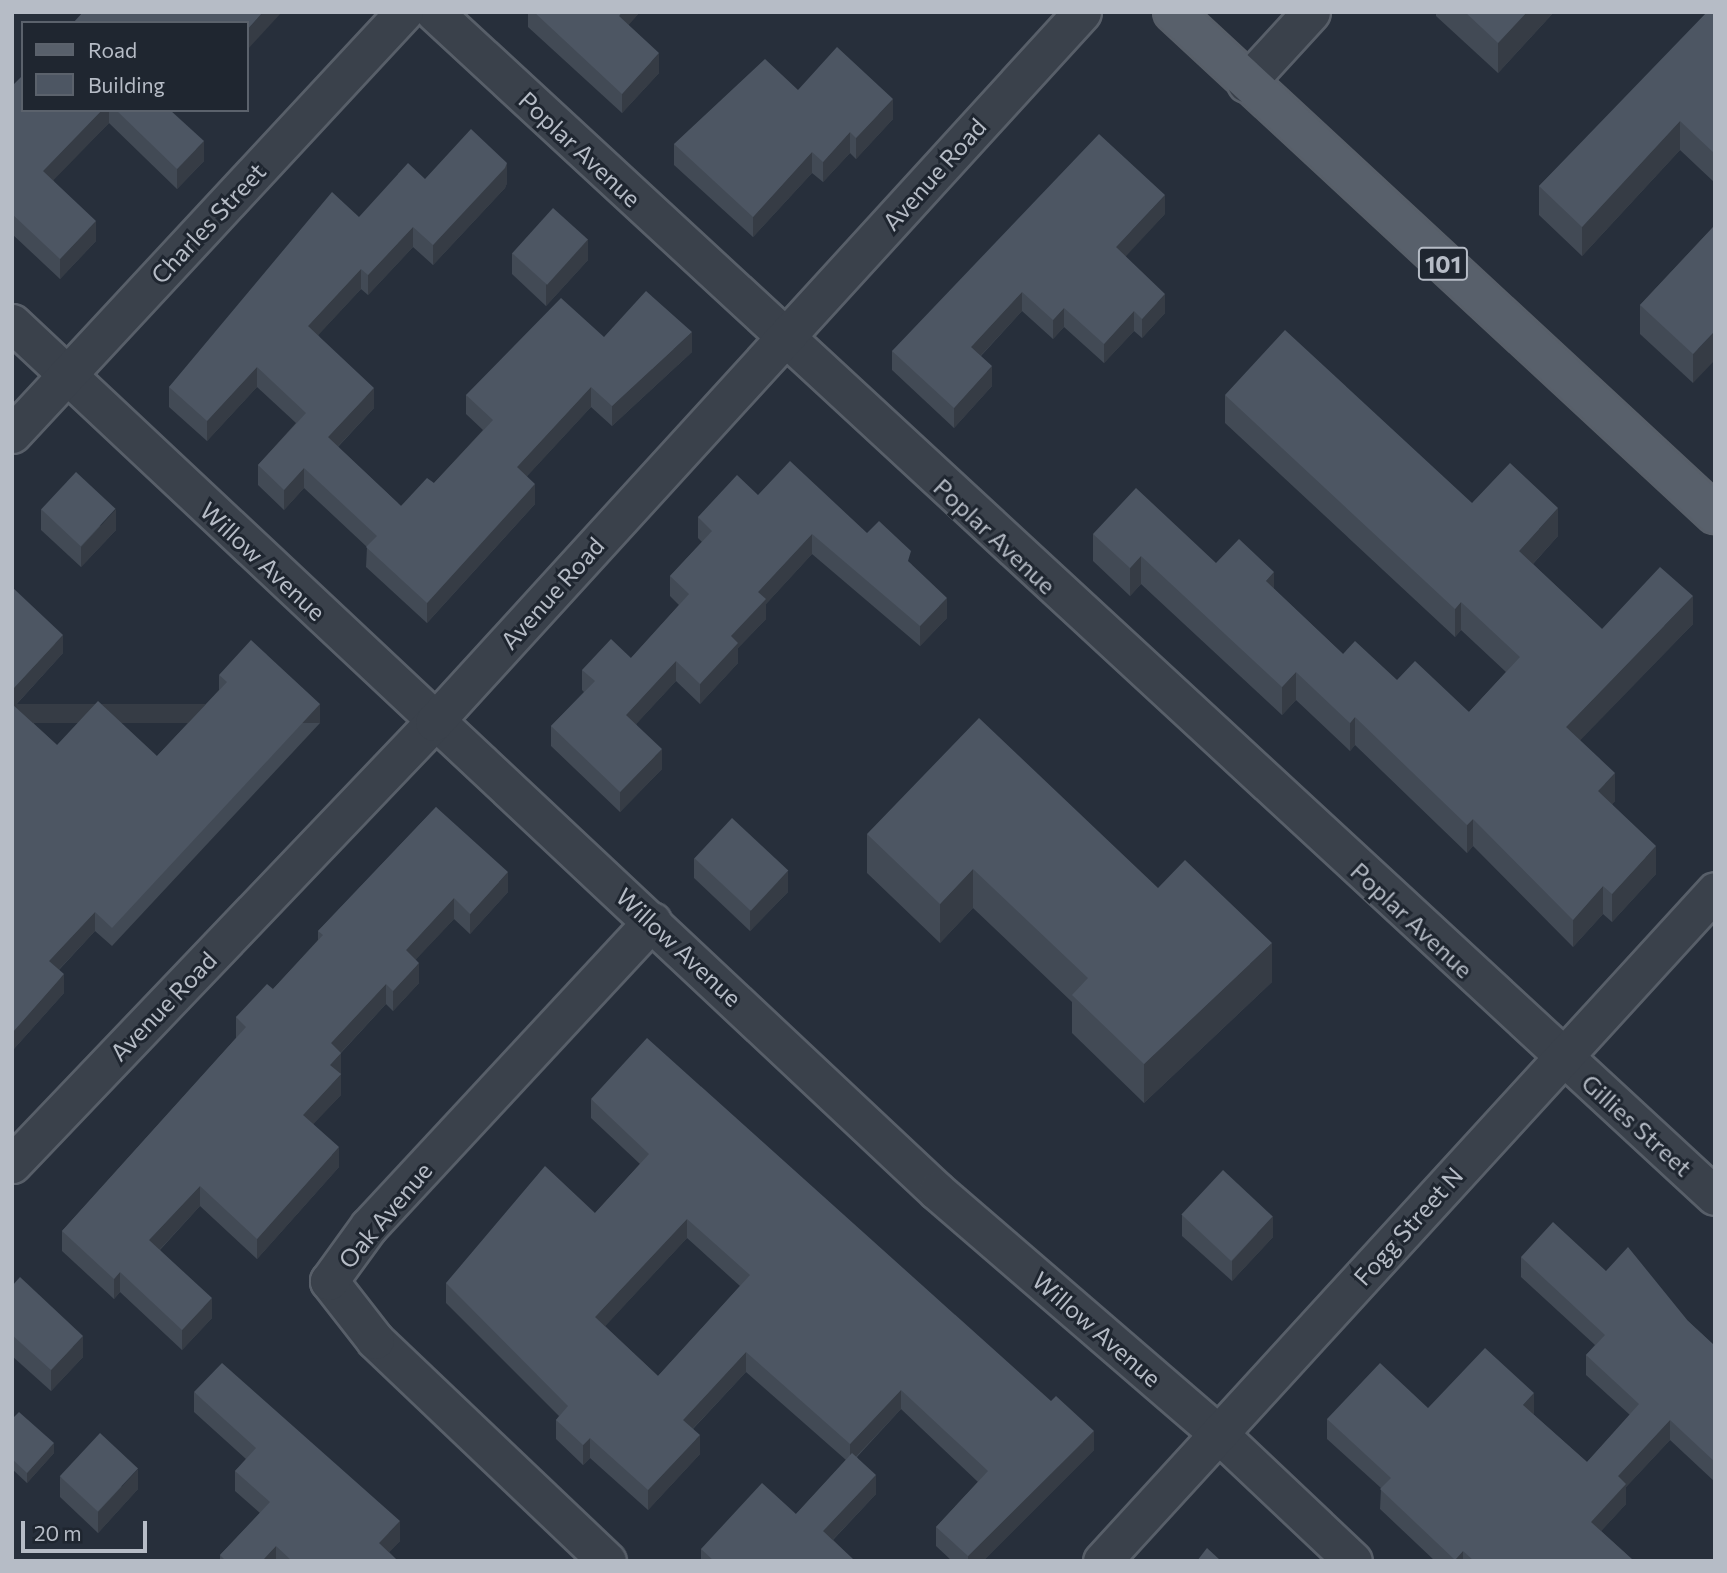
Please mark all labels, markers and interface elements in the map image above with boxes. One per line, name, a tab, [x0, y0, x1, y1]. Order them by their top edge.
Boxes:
legend	[21, 21, 248, 112]
text: Road	[88, 37, 137, 62]
text: Building	[88, 72, 165, 97]
street label: Poplar Avenue	[513, 85, 647, 213]
street label: Avenue Road	[876, 112, 992, 236]
street label: Charles Street	[145, 157, 271, 289]
road number: 101	[1417, 244, 1469, 284]
street label: Poplar Avenue	[928, 472, 1062, 600]
street label: Willow Avenue	[194, 496, 332, 626]
street label: Avenue Road	[494, 531, 610, 655]
street label: Poplar Avenue	[1345, 856, 1479, 984]
street label: Willow Avenue	[610, 882, 748, 1012]
street label: Avenue Road	[104, 945, 222, 1067]
street label: Gillies Street	[1576, 1068, 1698, 1182]
street label: Oak Avenue	[332, 1156, 438, 1274]
street label: Fogg Street N	[1348, 1161, 1468, 1291]
street label: Willow Avenue	[1027, 1265, 1167, 1393]
scale bar	[24, 1506, 150, 1550]
text: 20 m	[34, 1520, 82, 1545]

